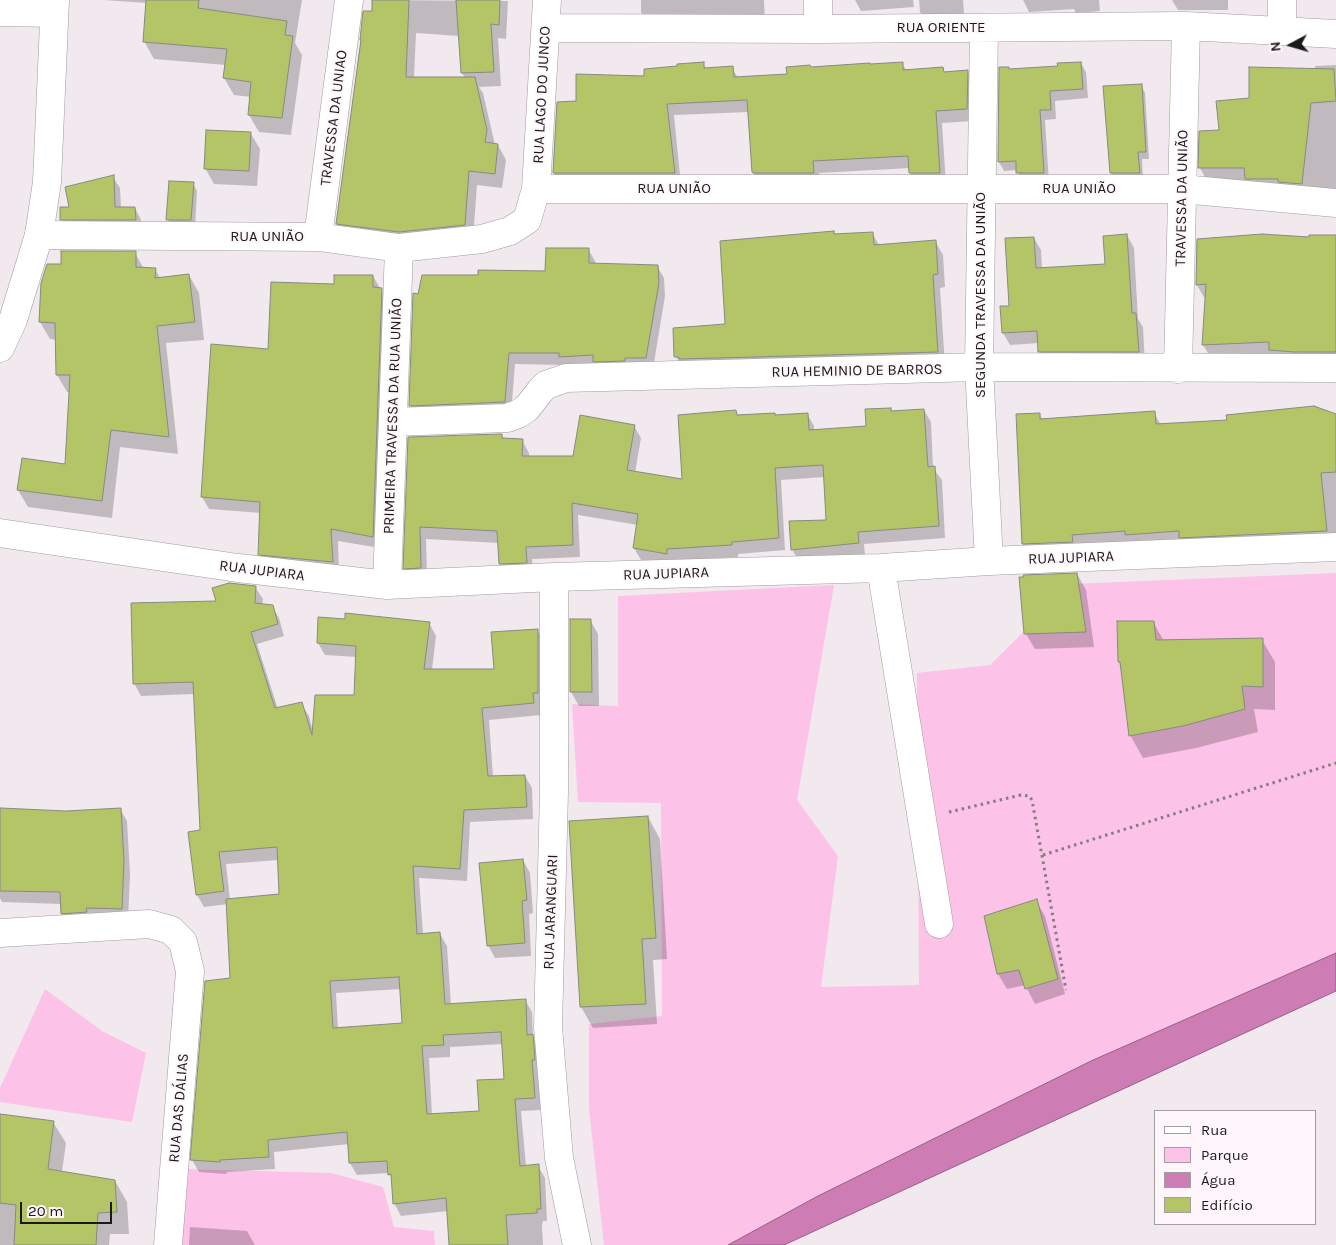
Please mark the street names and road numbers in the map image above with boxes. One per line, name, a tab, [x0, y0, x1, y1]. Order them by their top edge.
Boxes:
street label: RUA ORIENTE	[897, 19, 985, 37]
street label: RUA LAGO DO JUNCO	[529, 26, 555, 164]
street label: TRAVESSA DA UNIAO	[317, 49, 351, 187]
street label: TRAVESSA DA UNIÃO	[1172, 129, 1192, 267]
street label: RUA UNIÃO	[637, 180, 711, 198]
street label: RUA UNIÃO	[1042, 180, 1116, 198]
street label: SEGUNDA TRAVESSA DA UNIÃO	[972, 192, 990, 398]
street label: RUA UNIÃO	[230, 228, 304, 246]
street label: PRIMEIRA TRAVESSA DA RUA UNIÃO	[380, 298, 406, 534]
street label: RUA HEMINIO DE BARROS	[771, 361, 943, 381]
street label: RUA JUPIARA	[1028, 548, 1114, 568]
street label: RUA JUPIARA	[218, 557, 306, 585]
street label: RUA JUPIARA	[623, 564, 709, 584]
street label: RUA JARANGUARI	[540, 854, 562, 970]
street label: RUA DAS DÁLIAS	[165, 1053, 193, 1163]

